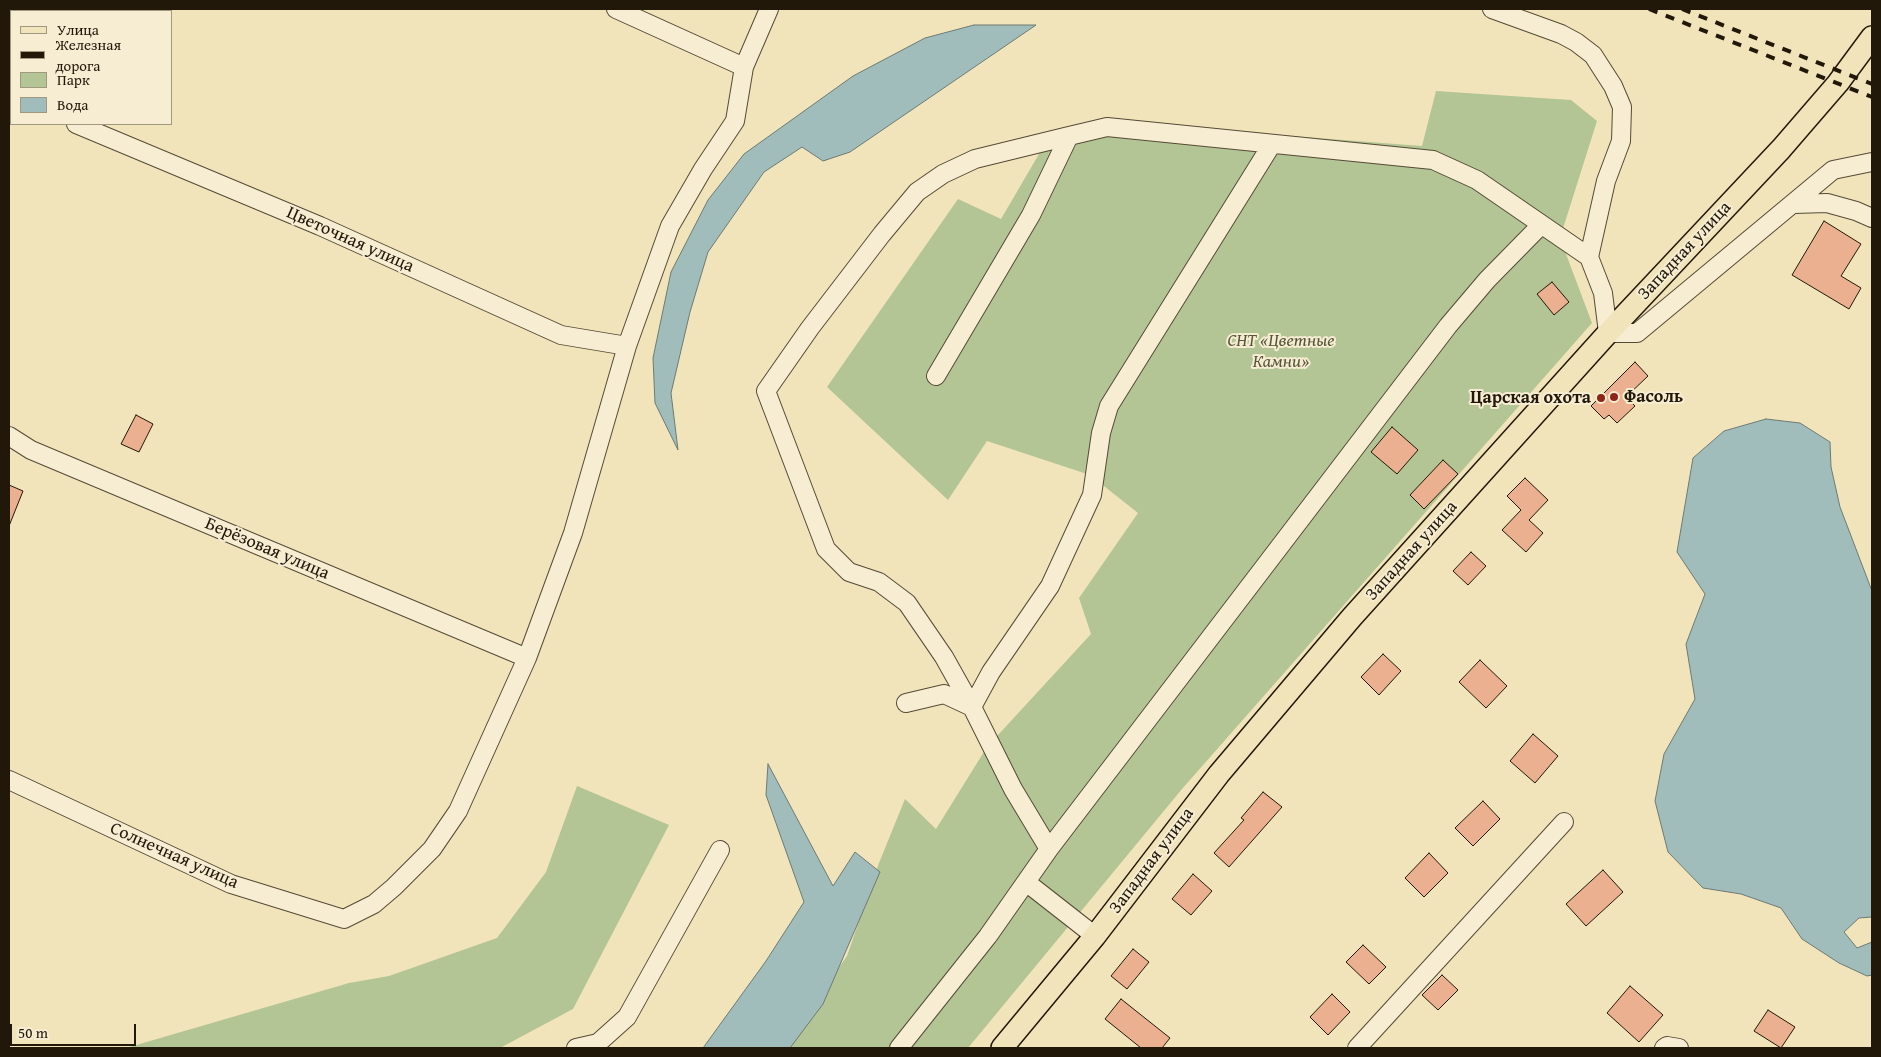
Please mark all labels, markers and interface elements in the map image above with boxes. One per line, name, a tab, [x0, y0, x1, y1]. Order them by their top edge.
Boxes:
legend	[10, 10, 172, 125]
text: Улица	[57, 19, 99, 40]
text: Железная дорога	[55, 34, 121, 76]
text: Парк	[57, 69, 90, 90]
text: Вода	[57, 94, 88, 115]
street label: Западная улица	[1634, 197, 1736, 305]
street label: Цветочная улица	[283, 202, 417, 278]
park label: СНТ «Цветные Камни»	[1227, 330, 1335, 372]
place label: Фасоль	[1624, 386, 1683, 408]
place label: Царская охота	[1470, 387, 1591, 409]
marker: Фасоль	[1608, 391, 1620, 403]
marker: Царская охота	[1595, 392, 1607, 404]
street label: Западная улица	[1361, 497, 1463, 605]
street label: Берёзовая улица	[202, 513, 332, 585]
street label: Западная улица	[1105, 804, 1199, 918]
street label: Солнечная улица	[107, 818, 241, 894]
scale bar	[12, 1014, 139, 1046]
text: 50 m	[18, 1022, 48, 1043]

